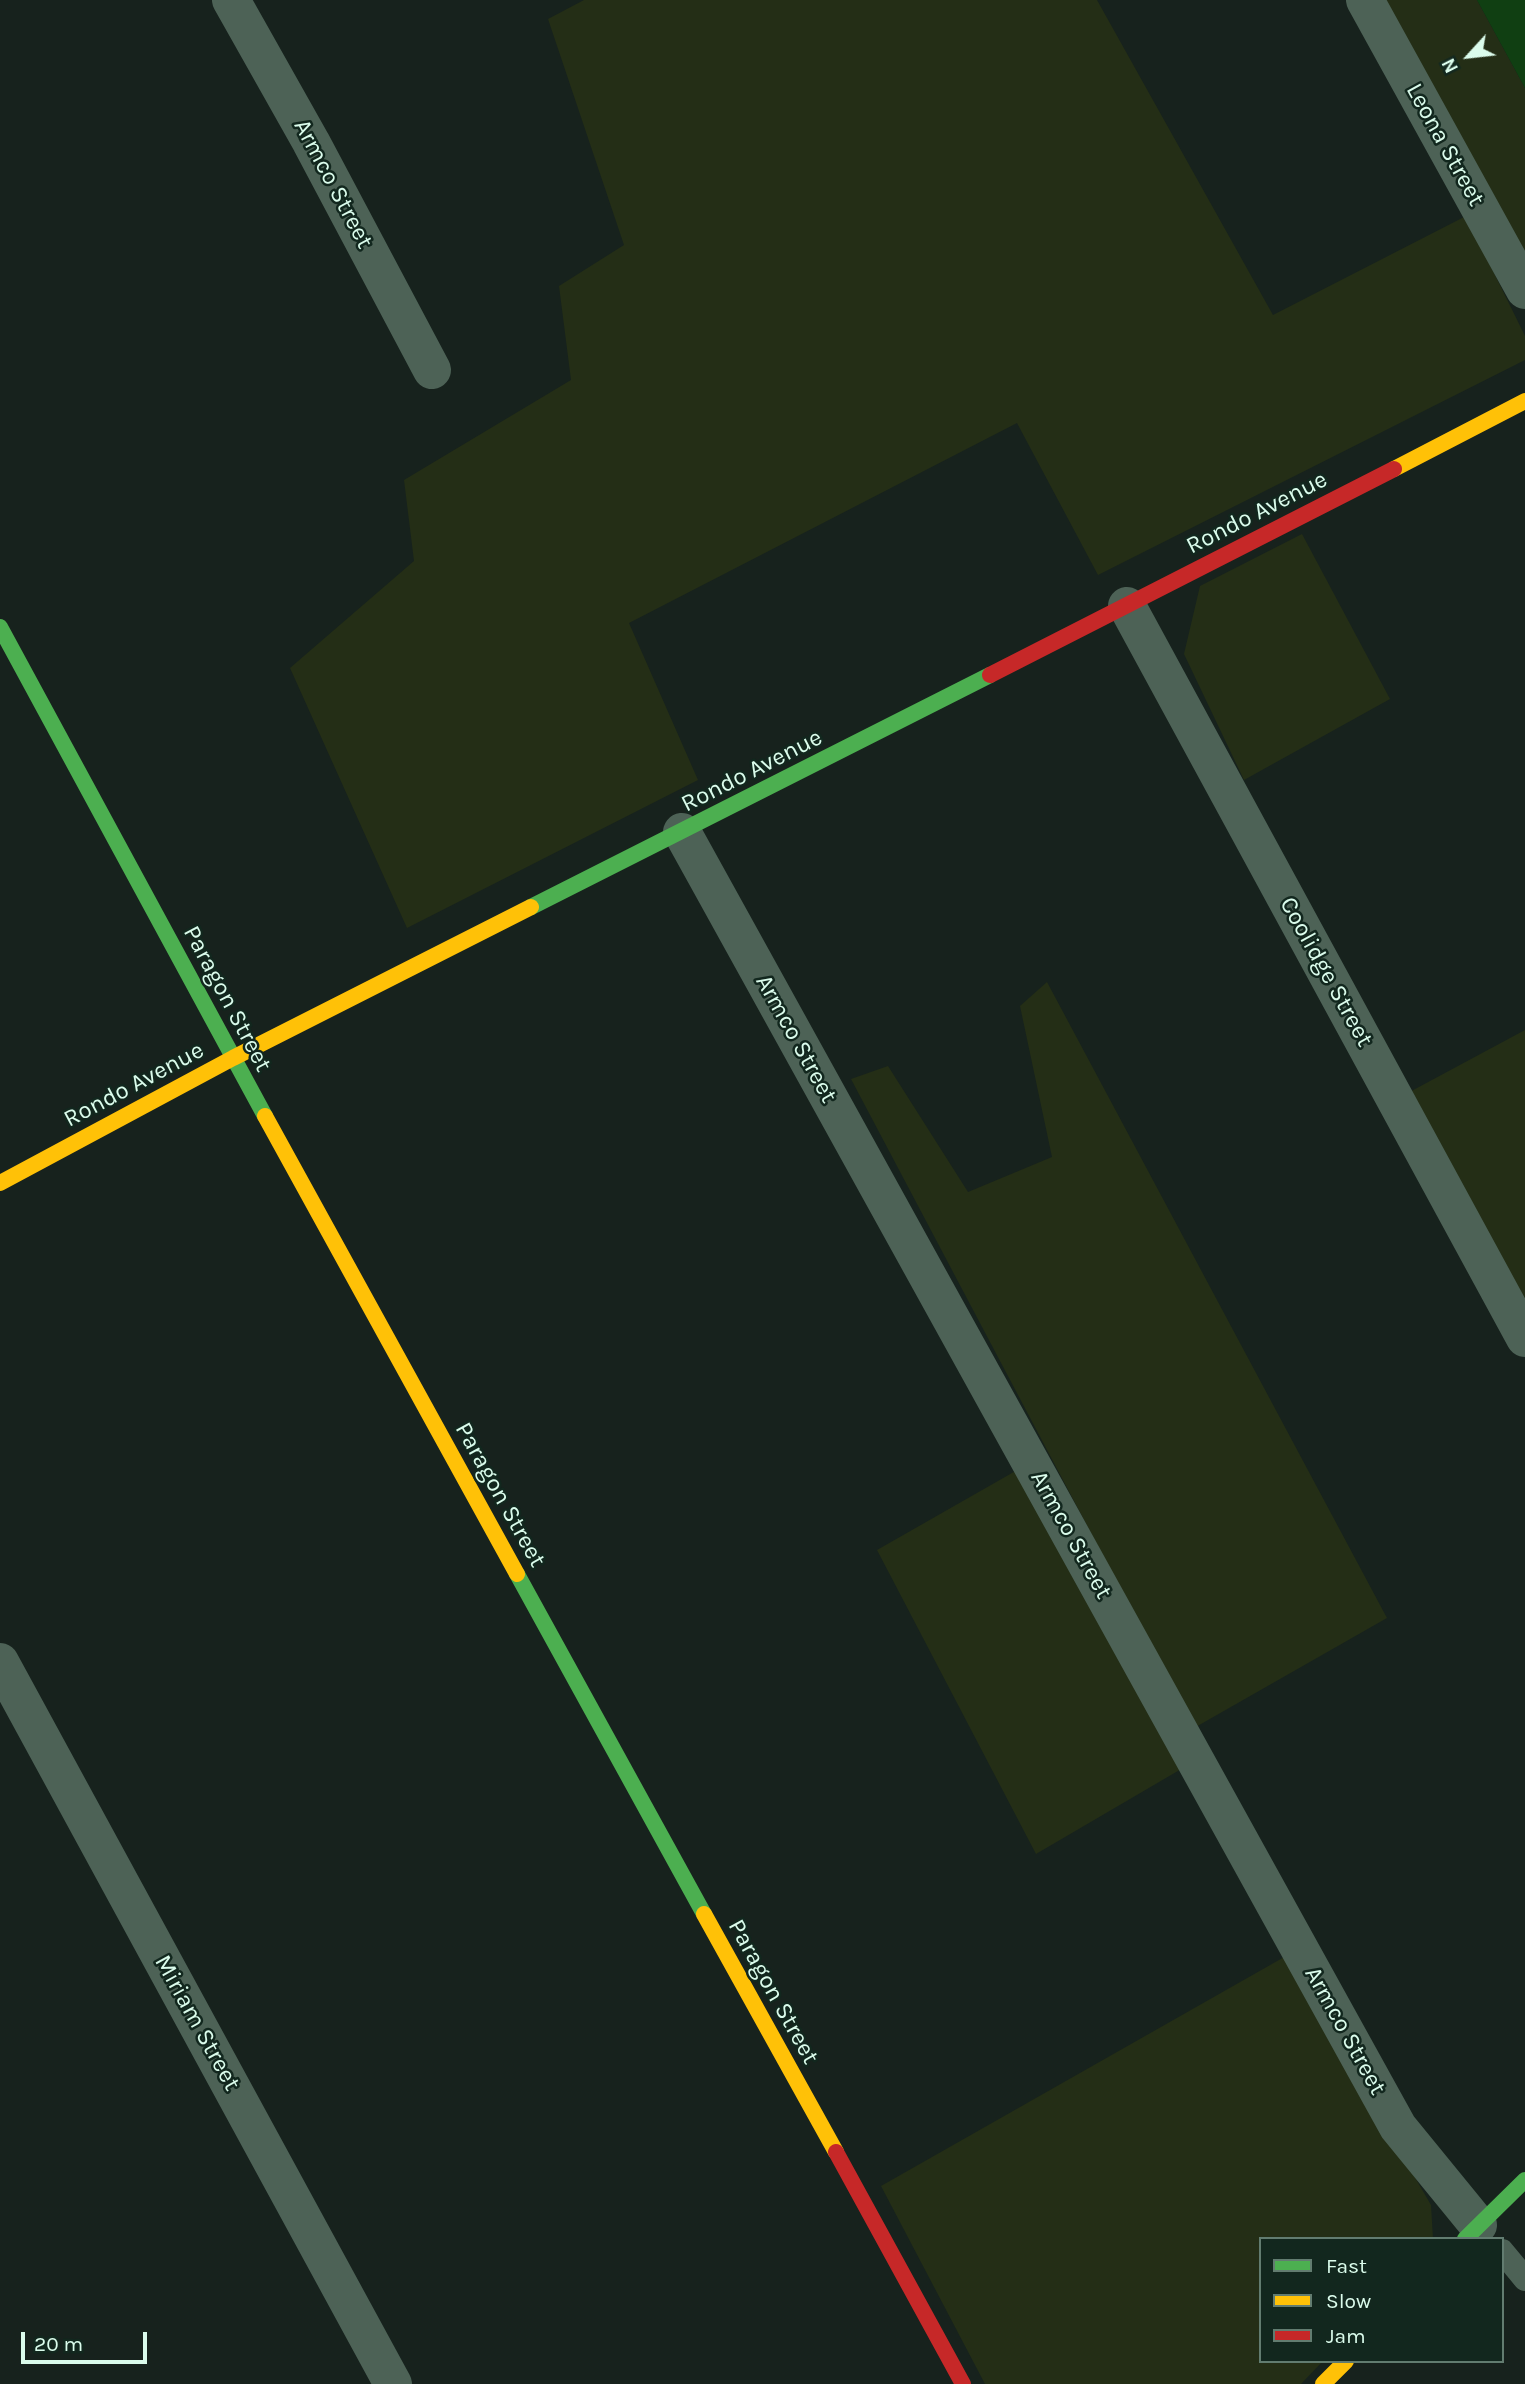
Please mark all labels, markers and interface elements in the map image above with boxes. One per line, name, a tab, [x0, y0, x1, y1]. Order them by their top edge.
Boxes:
north arrow	[1434, 21, 1504, 91]
text: N	[1437, 54, 1463, 77]
street label: Leona Street	[1399, 79, 1491, 211]
street label: Armco Street	[287, 115, 379, 253]
street label: Rondo Avenue	[1182, 465, 1332, 561]
street label: Rondo Avenue	[677, 723, 827, 819]
street label: Coolidge Street	[1273, 892, 1379, 1052]
street label: Paragon Street	[176, 921, 278, 1077]
street label: Armco Street	[749, 970, 843, 1108]
street label: Rondo Avenue	[59, 1036, 209, 1134]
street label: Paragon Street	[448, 1418, 552, 1572]
street label: Armco Street	[1024, 1466, 1118, 1604]
street label: Paragon Street	[721, 1915, 825, 2069]
street label: Miriam Street	[148, 1950, 246, 2096]
street label: Armco Street	[1298, 1962, 1392, 2100]
legend	[1259, 2237, 1504, 2363]
text: Fast	[1326, 2254, 1367, 2278]
text: Slow	[1326, 2289, 1371, 2313]
scale bar	[24, 2318, 150, 2362]
text: Jam	[1326, 2324, 1366, 2348]
text: 20 m	[34, 2332, 83, 2356]

